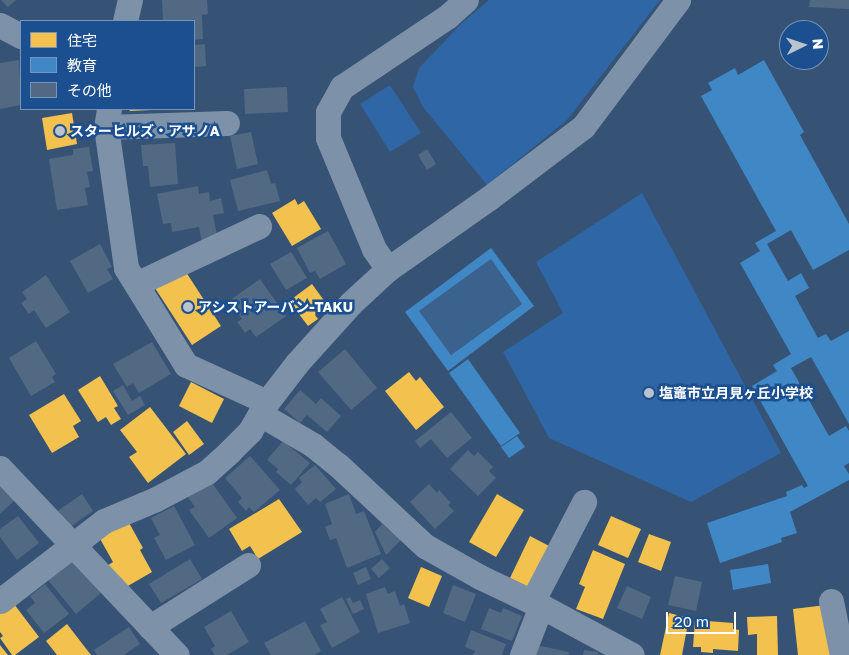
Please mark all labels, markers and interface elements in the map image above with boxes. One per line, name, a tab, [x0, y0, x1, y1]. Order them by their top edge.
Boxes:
legend	[20, 20, 195, 110]
north arrow	[779, 20, 829, 70]
text: 住宅	[67, 31, 97, 49]
text: N	[810, 38, 827, 50]
text: 教育	[67, 56, 97, 74]
text: その他	[67, 81, 112, 99]
place label: スターヒルズ・アサノA	[70, 123, 220, 139]
marker: スターヒルズ・アサノA	[54, 125, 66, 137]
place label: アシストアーバン-TAKU	[198, 299, 353, 315]
marker: アシストアーバン-TAKU	[182, 301, 194, 313]
place label: 塩竈市立月見ヶ丘小学校	[659, 385, 813, 401]
marker: 塩竈市立月見ヶ丘小学校	[643, 387, 655, 399]
scale bar	[669, 602, 739, 634]
text: 20 m	[674, 612, 709, 630]

